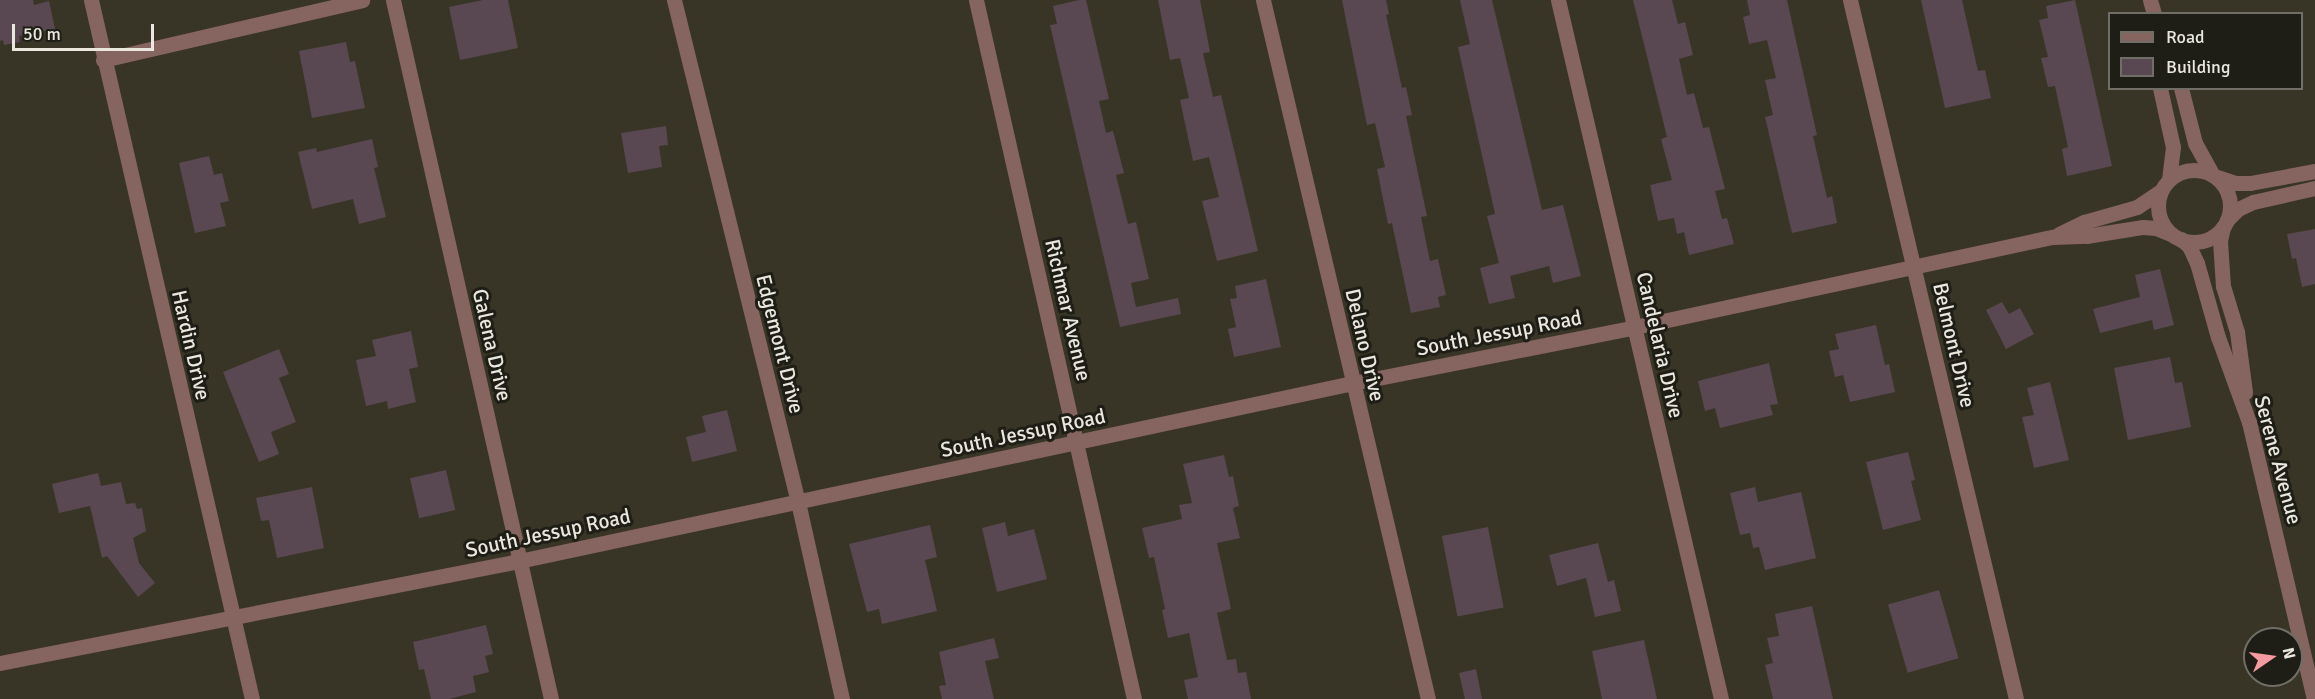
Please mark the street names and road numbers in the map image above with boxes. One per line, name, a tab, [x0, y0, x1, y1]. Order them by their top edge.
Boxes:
street label: Richmar Avenue	[1039, 236, 1097, 384]
street label: Candelaria Drive	[1631, 270, 1689, 420]
street label: Edgemont Drive	[751, 272, 809, 416]
street label: Belmont Drive	[1927, 280, 1981, 410]
street label: Galena Drive	[467, 286, 517, 404]
street label: Delano Drive	[1340, 286, 1390, 404]
street label: Hardin Drive	[166, 288, 216, 402]
street label: South Jessup Road	[1414, 305, 1584, 361]
street label: Serene Avenue	[2249, 393, 2307, 527]
street label: South Jessup Road	[938, 403, 1108, 463]
street label: South Jessup Road	[463, 503, 633, 563]

